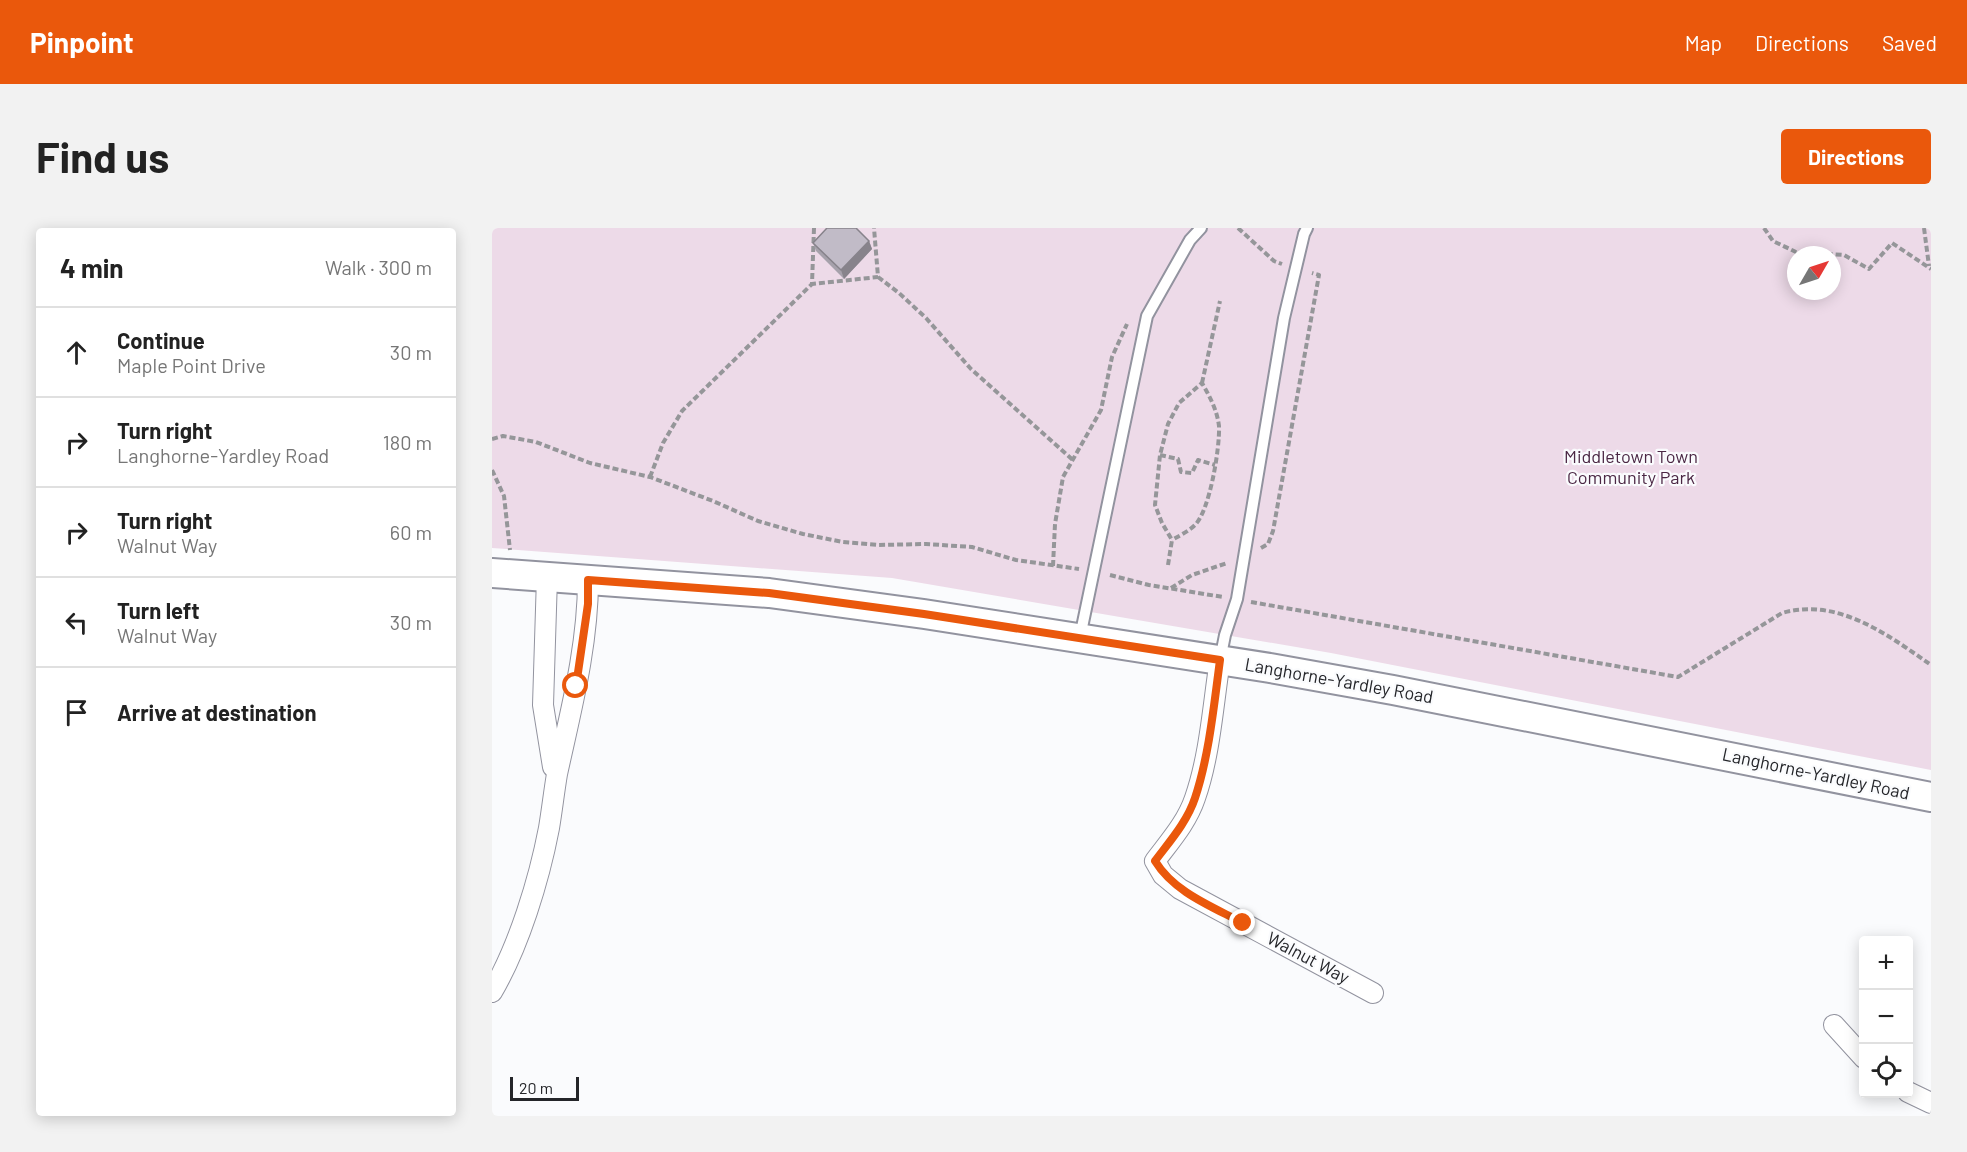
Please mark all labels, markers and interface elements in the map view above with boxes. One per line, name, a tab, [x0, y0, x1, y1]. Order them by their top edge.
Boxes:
text: Pinpoint	[30, 25, 134, 59]
text: Map	[1685, 30, 1722, 55]
text: Directions	[1755, 30, 1849, 55]
text: Saved	[1882, 30, 1937, 55]
button: Directions	[1781, 129, 1931, 184]
text: Find us	[36, 131, 169, 181]
north arrow	[1787, 246, 1841, 300]
text: 4 min	[60, 252, 124, 283]
text: Walk · 300 m	[325, 255, 432, 279]
text: Continue	[117, 327, 205, 353]
icon: ahead	[60, 336, 93, 369]
text: 30 m	[390, 340, 432, 364]
text: Maple Point Drive	[117, 353, 266, 377]
text: Turn right	[117, 417, 212, 443]
icon: right	[60, 426, 93, 459]
text: 180 m	[383, 430, 432, 454]
text: Langhorne-Yardley Road	[117, 443, 329, 467]
park label: Middletown Town Community Park	[1564, 445, 1698, 488]
text: Turn right	[117, 507, 212, 533]
icon: right	[60, 516, 93, 549]
text: 60 m	[390, 520, 432, 544]
text: Walnut Way	[117, 533, 217, 557]
text: Turn left	[117, 597, 200, 623]
icon: left	[60, 606, 93, 639]
text: 30 m	[390, 610, 432, 634]
text: Walnut Way	[117, 623, 217, 647]
street label: Langhorne-Yardley Road	[1243, 653, 1435, 707]
route start	[562, 672, 588, 698]
icon: arrive	[60, 696, 93, 729]
text: Arrive at destination	[117, 699, 316, 725]
street label: Langhorne-Yardley Road	[1720, 742, 1912, 804]
route end	[1229, 909, 1255, 935]
street label: Walnut Way	[1264, 926, 1353, 988]
map controls	[1859, 936, 1913, 1098]
button: +	[1859, 936, 1913, 990]
button: −	[1859, 990, 1913, 1044]
button: locate	[1859, 1044, 1913, 1098]
scale bar	[510, 1074, 579, 1102]
text: 20 m	[519, 1078, 553, 1097]

